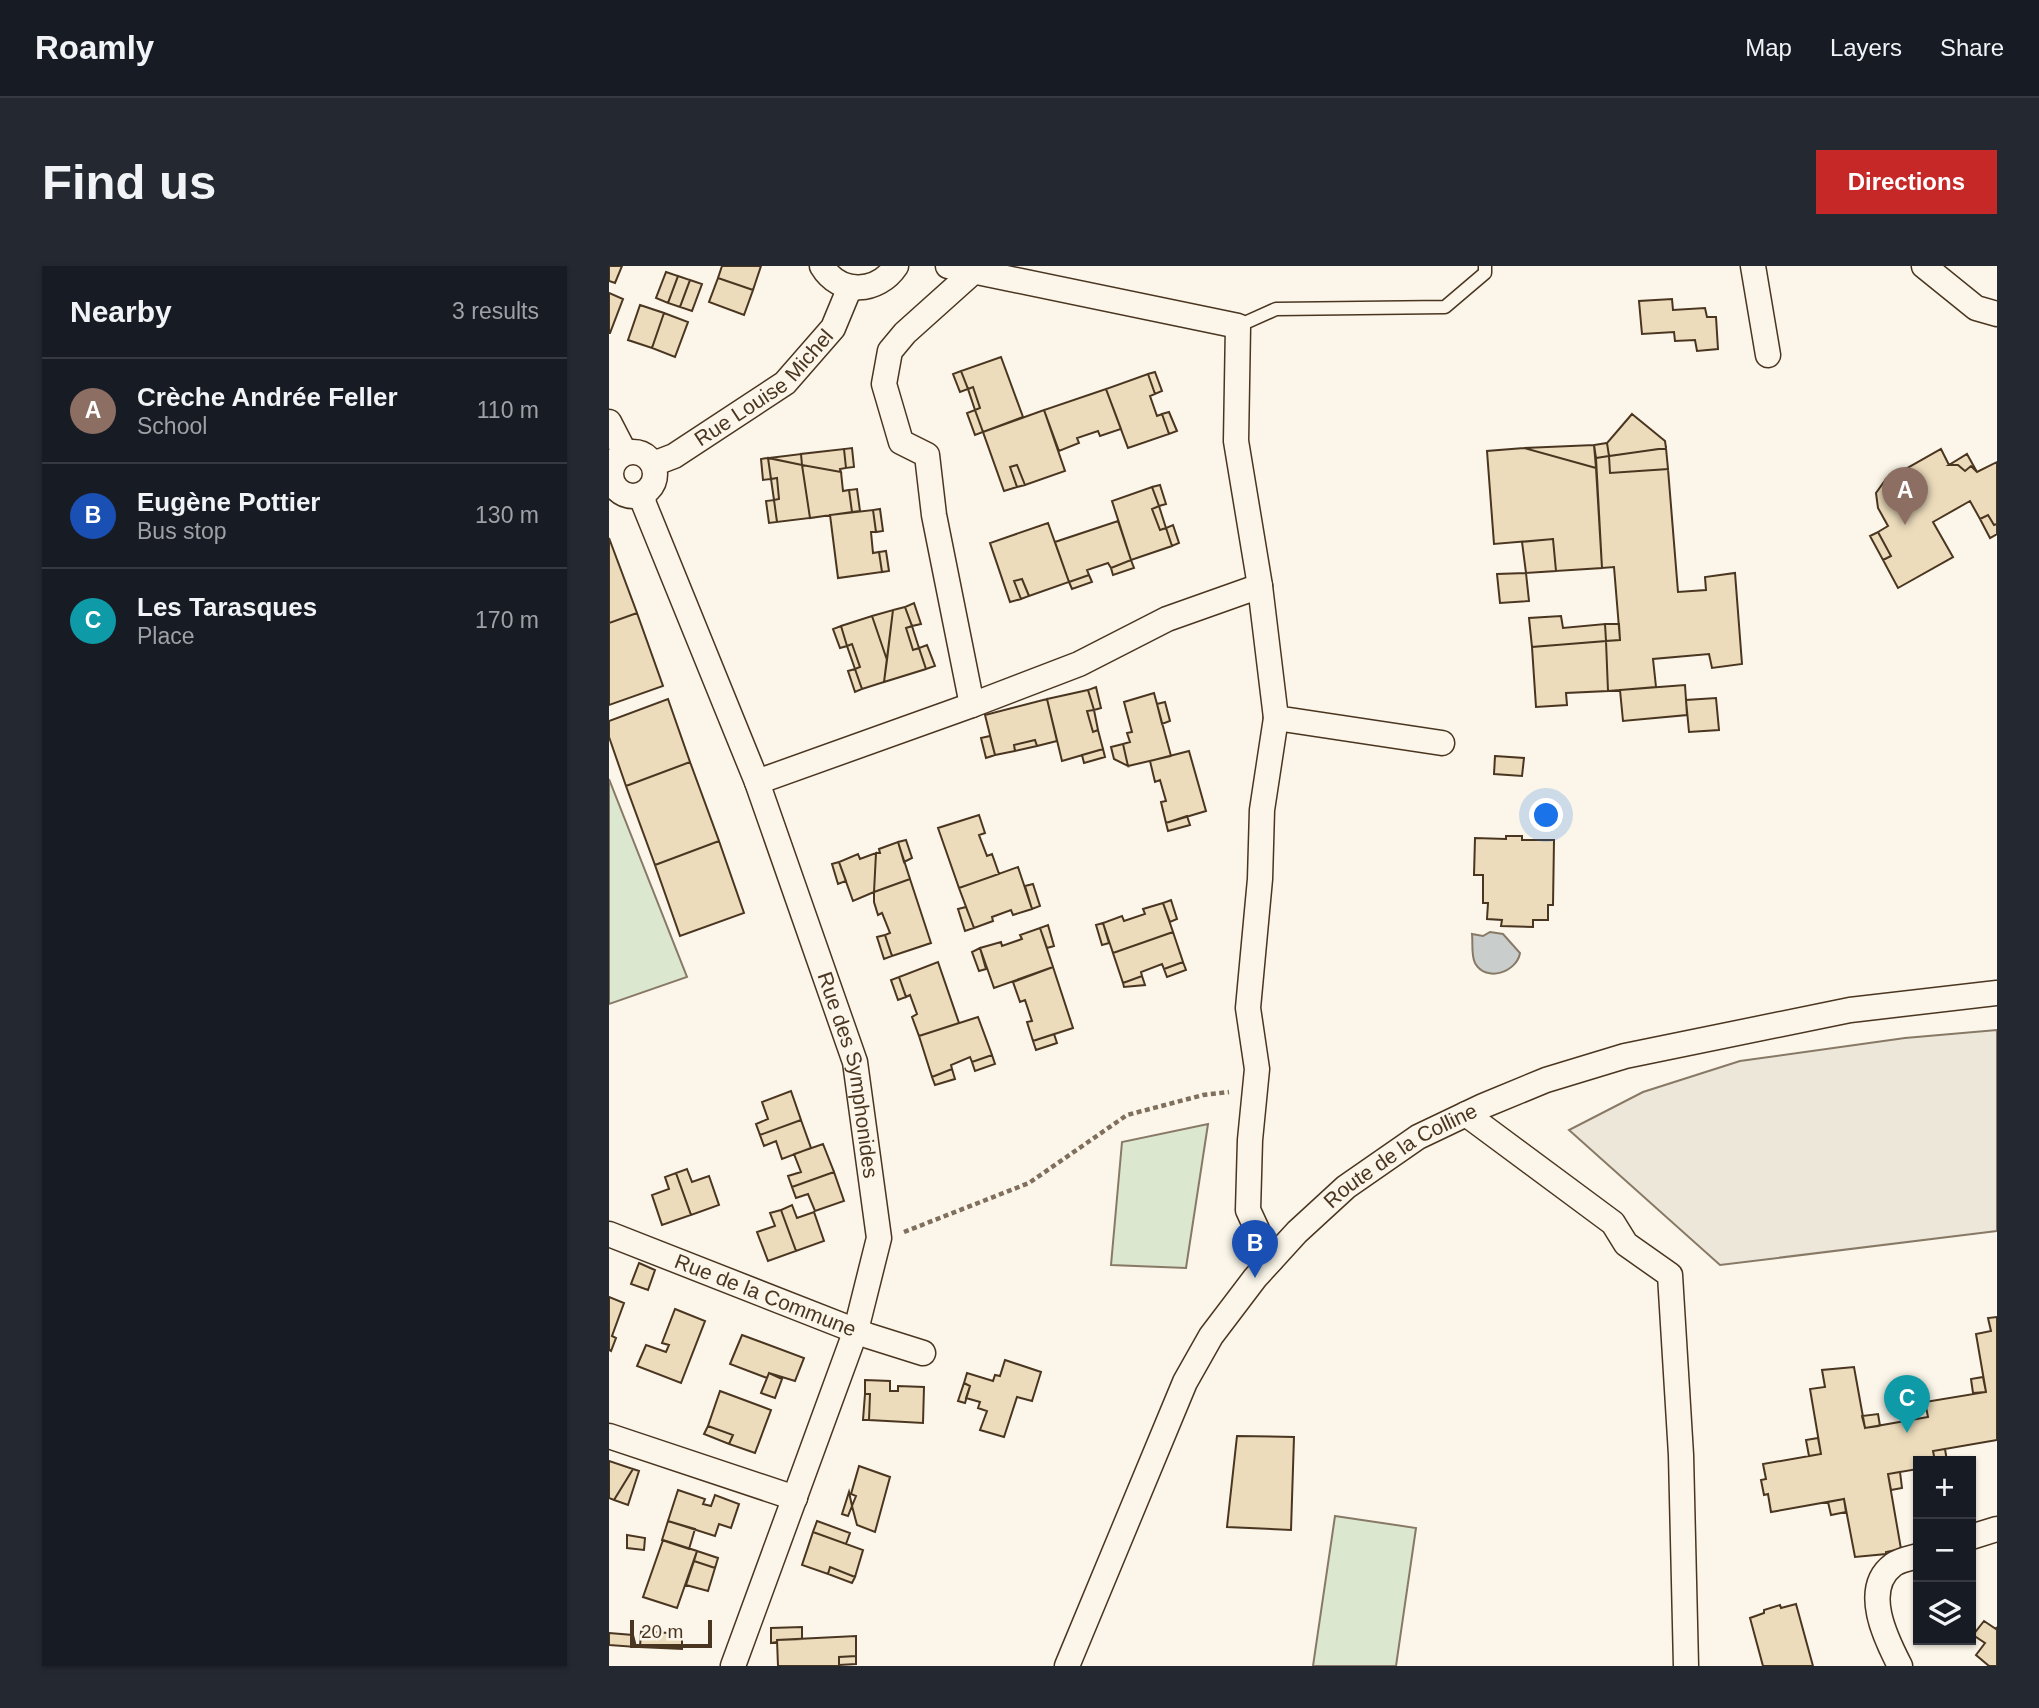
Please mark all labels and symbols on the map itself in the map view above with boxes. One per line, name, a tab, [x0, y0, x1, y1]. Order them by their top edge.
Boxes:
street label: Rue Louise Michel	[690, 325, 837, 450]
pin: A	[1882, 467, 1928, 525]
your location	[1529, 798, 1563, 832]
street label: Rue des Symphonides	[813, 969, 883, 1179]
street label: Route de la Colline	[1319, 1099, 1481, 1213]
pin: B	[1232, 1220, 1278, 1278]
street label: Rue de la Commune	[672, 1249, 859, 1341]
pin: C	[1884, 1375, 1930, 1433]
scale bar	[630, 1617, 712, 1649]

